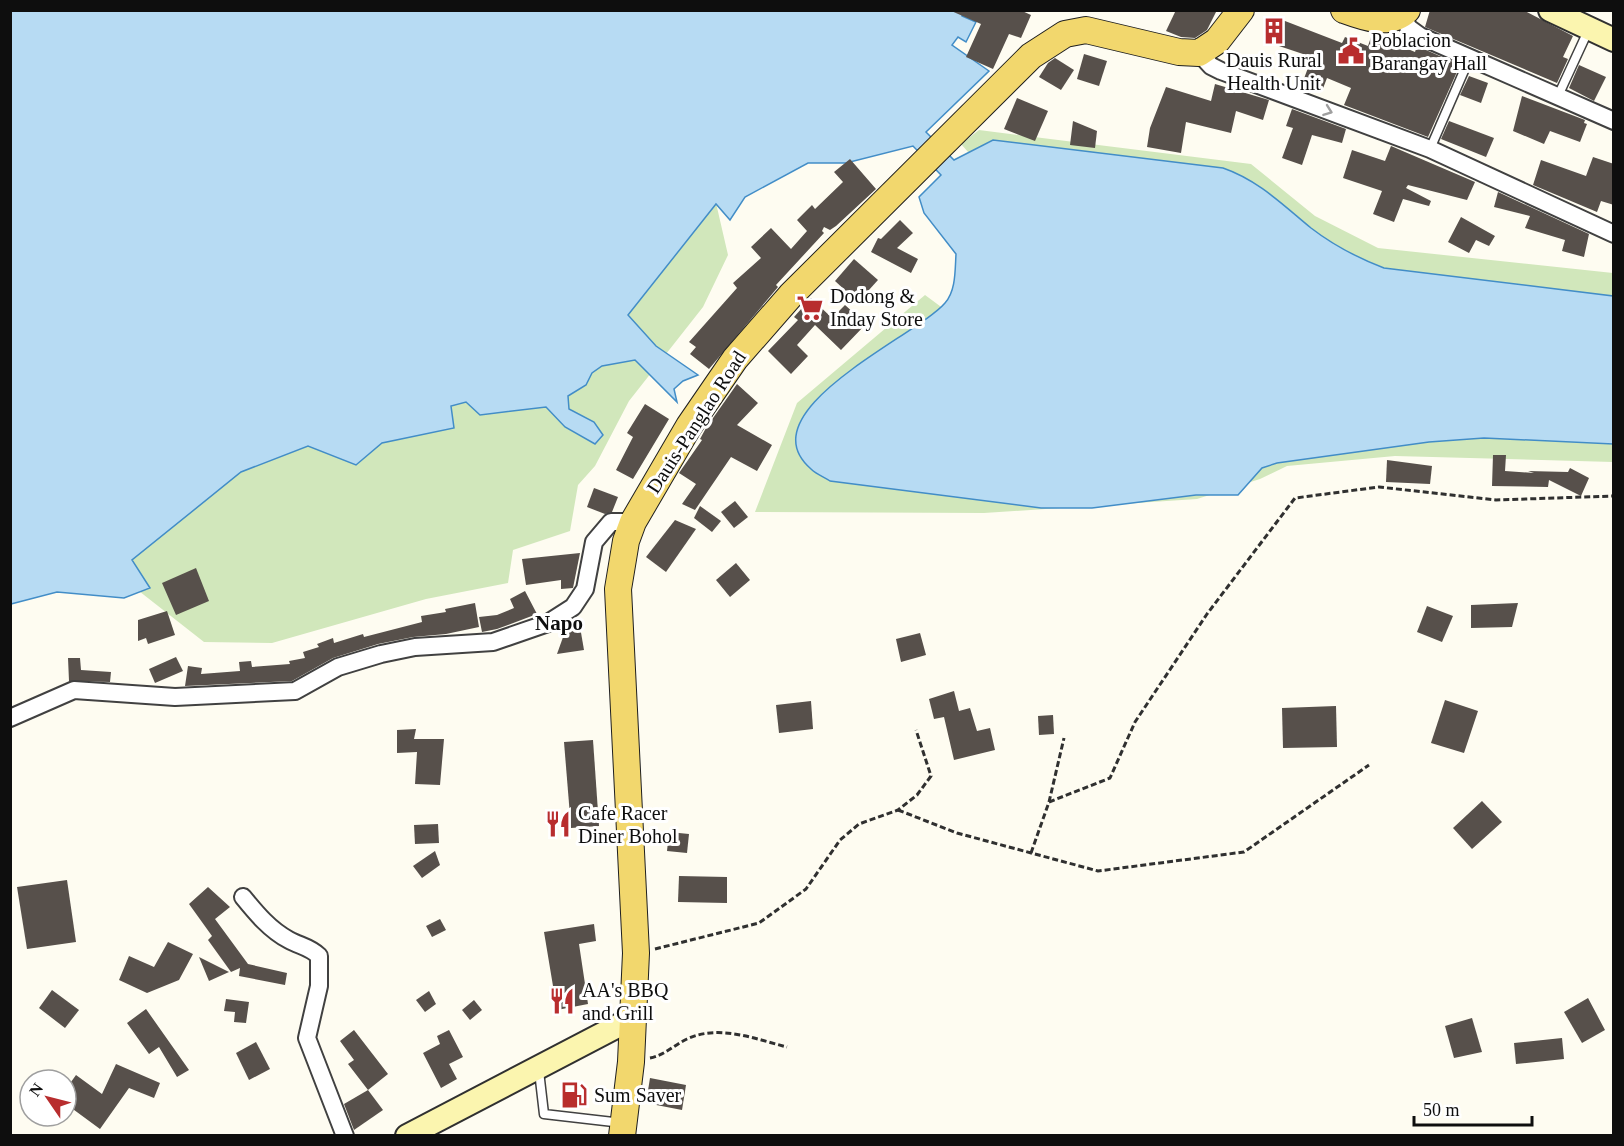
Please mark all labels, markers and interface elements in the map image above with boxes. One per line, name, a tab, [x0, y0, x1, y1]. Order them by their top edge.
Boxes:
building icon: Dauis Rural Health Unit	[1259, 16, 1289, 46]
place label: Poblacion Barangay Hall	[1371, 29, 1488, 75]
public building icon: Poblacion Barangay Hall	[1336, 36, 1366, 66]
place label: Dauis Rural Health Unit	[1226, 49, 1322, 94]
one-way arrow	[1322, 104, 1333, 117]
place label: Dodong & Inday Store	[830, 285, 923, 331]
supermarket icon: Dodong & Inday Store	[795, 293, 825, 323]
street label: Dauis-Panglao Road	[642, 347, 751, 498]
district label: Napo	[535, 611, 583, 635]
place label: Cafe Racer Diner Bohol	[578, 802, 678, 847]
restaurant icon: Cafe Racer Diner Bohol	[543, 809, 573, 839]
place label: AA's BBQ and Grill	[582, 979, 669, 1024]
restaurant icon: AA's BBQ and Grill	[547, 986, 577, 1016]
north arrow	[18, 1068, 78, 1128]
text: N	[26, 1080, 47, 1099]
fuel station icon: Sum Saver	[559, 1080, 589, 1110]
place label: Sum Saver	[594, 1084, 682, 1106]
scale bar	[1414, 1089, 1532, 1127]
text: 50 m	[1423, 1100, 1460, 1120]

